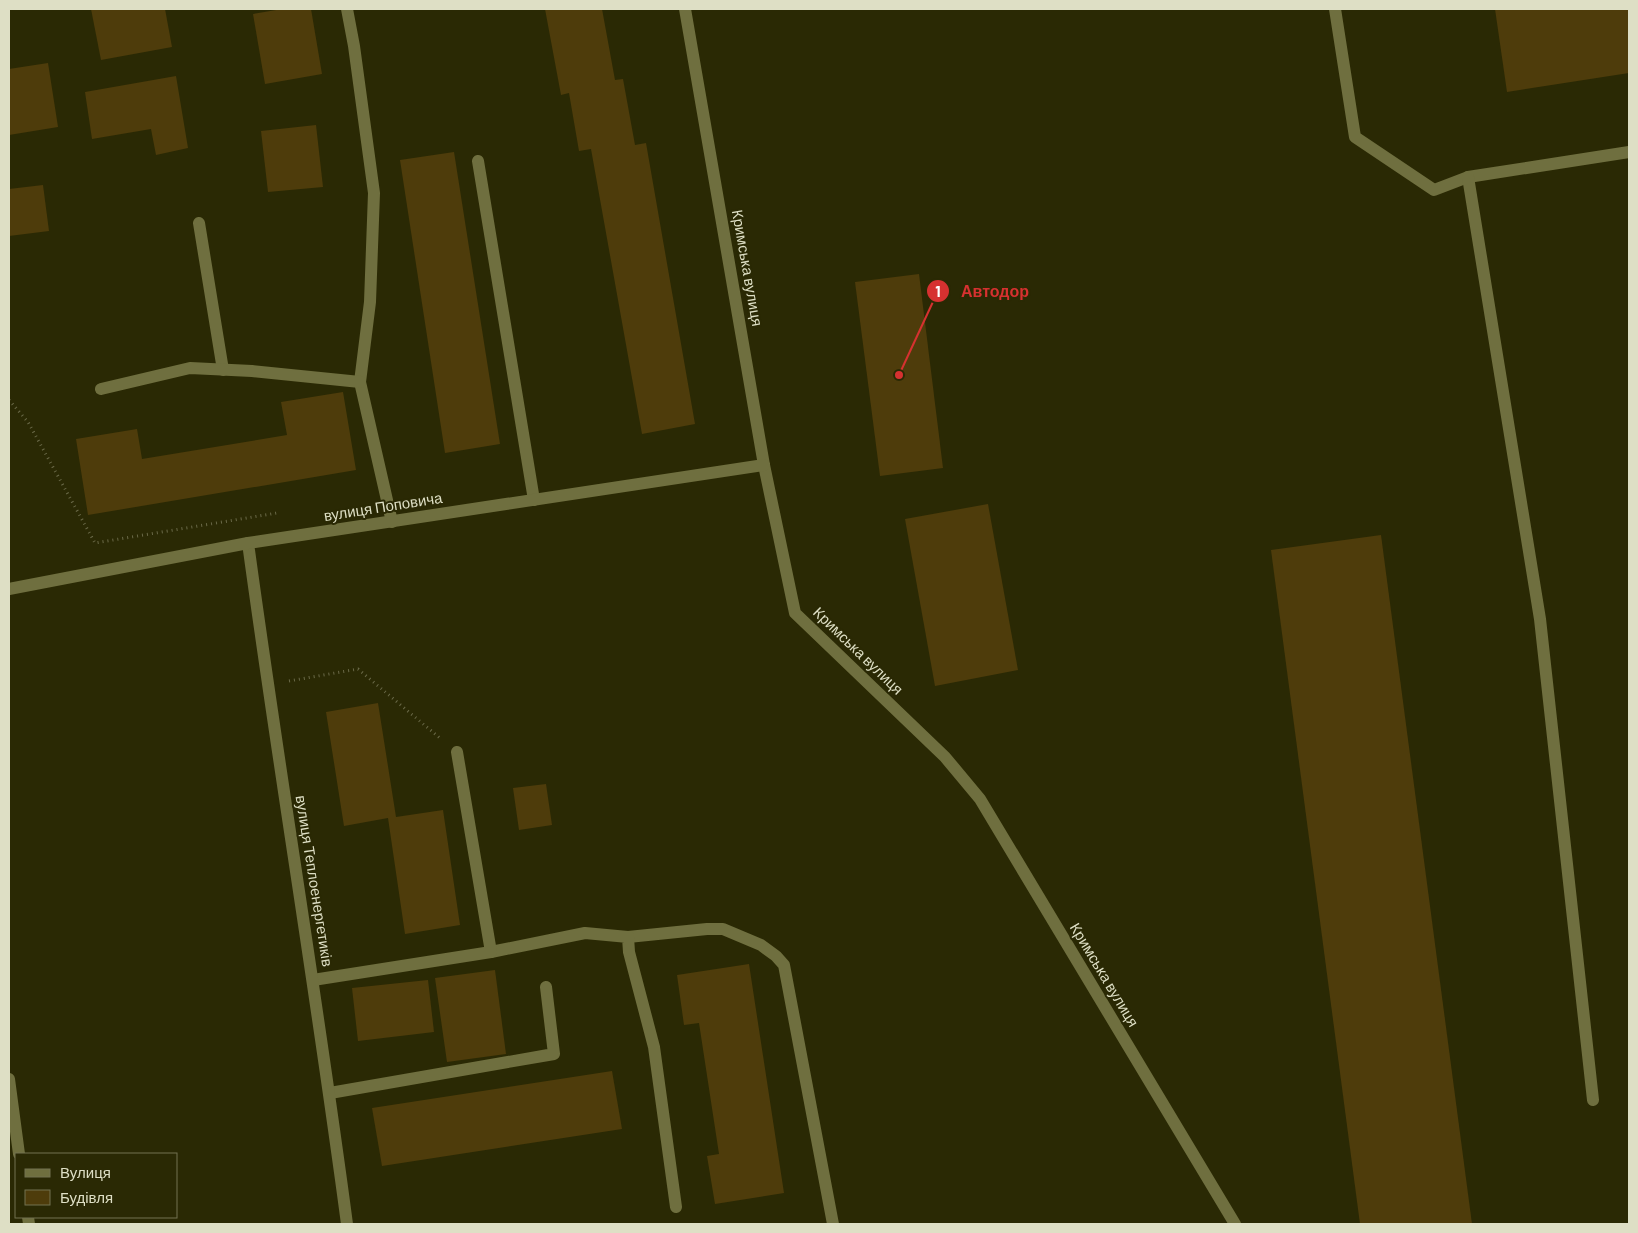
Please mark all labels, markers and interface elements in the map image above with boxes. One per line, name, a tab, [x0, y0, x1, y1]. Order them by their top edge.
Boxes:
street label: Кримська вулиця	[729, 208, 767, 327]
callout: Автодор	[926, 276, 1039, 307]
text: Автодор	[961, 281, 1029, 300]
text: 1	[935, 282, 941, 300]
street label: вулиця Поповича	[322, 488, 444, 524]
street label: Кримська вулиця	[810, 603, 907, 698]
street label: вулиця Теплоенергетиків	[293, 794, 337, 968]
street label: Кримська вулиця	[1067, 919, 1143, 1030]
legend	[15, 1153, 178, 1218]
text: Вулиця	[60, 1163, 111, 1181]
text: Будівля	[60, 1188, 113, 1206]

